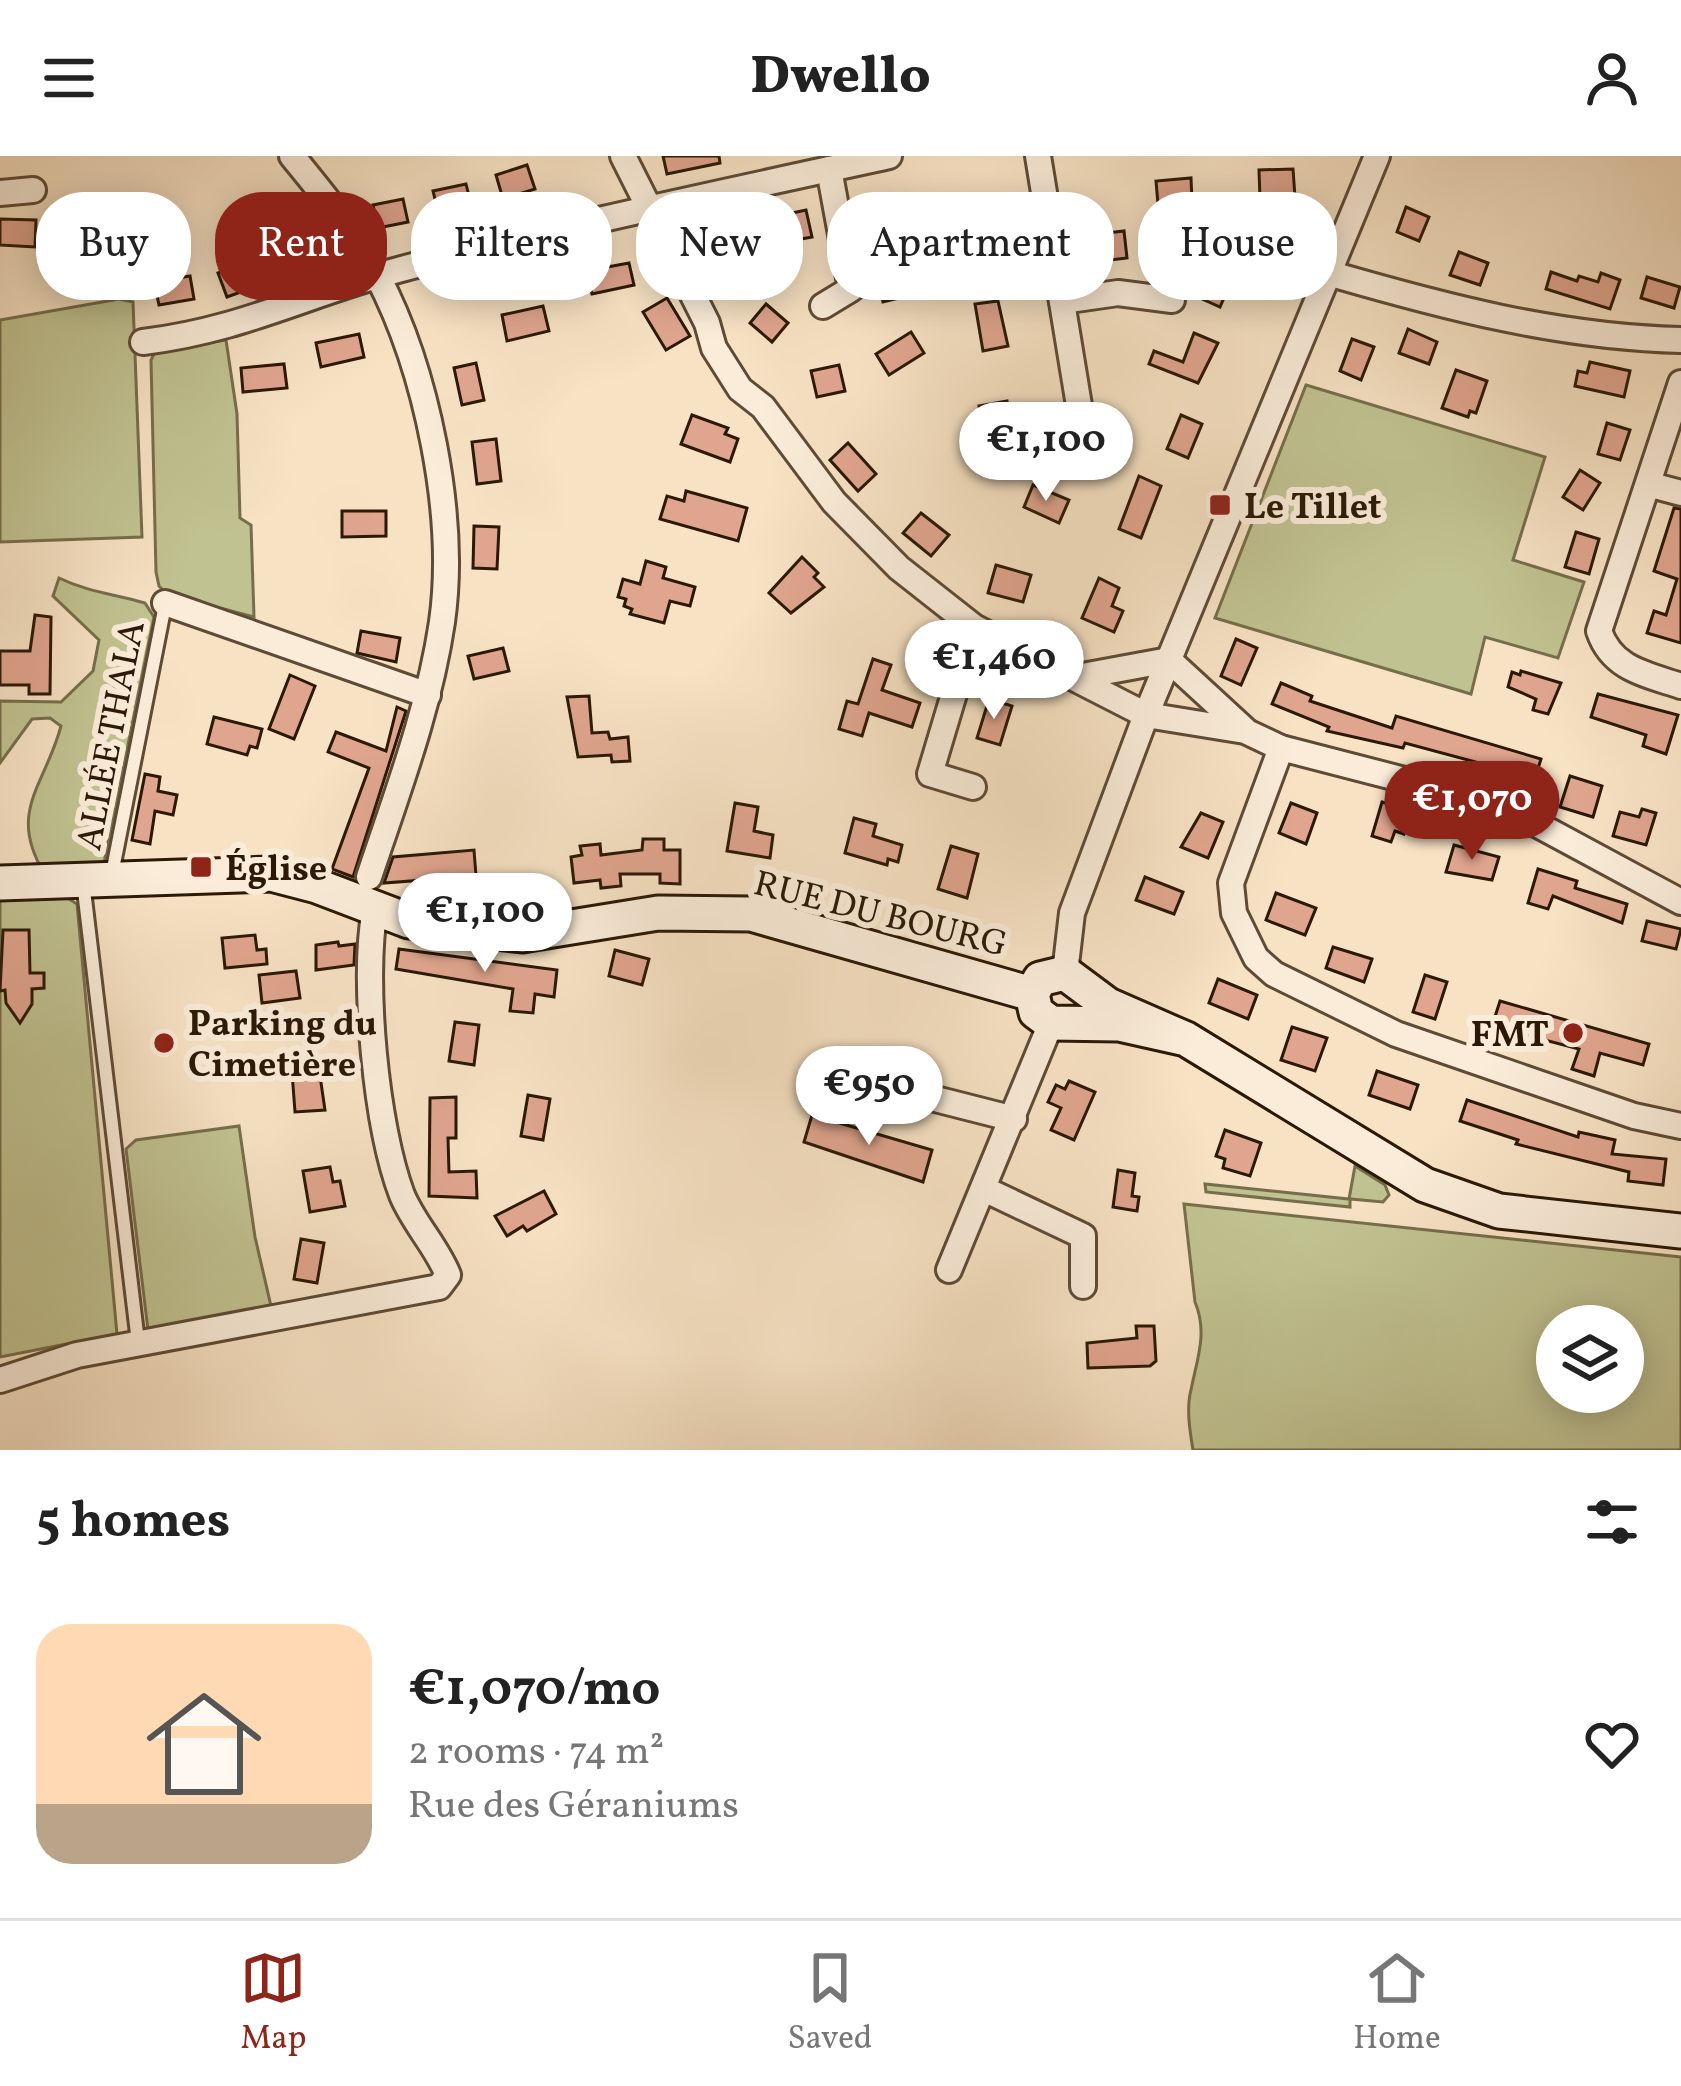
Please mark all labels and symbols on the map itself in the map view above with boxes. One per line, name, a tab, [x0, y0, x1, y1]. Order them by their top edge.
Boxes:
pin: €1,100	[948, 402, 1144, 504]
place label: Le Tillet	[1244, 484, 1382, 534]
marker: Le Tillet	[1207, 492, 1233, 518]
street label: ALLÉE THALA	[66, 617, 160, 855]
pin: €1,460	[896, 620, 1092, 722]
pin: €1,070	[1374, 761, 1570, 863]
place label: Église	[225, 846, 327, 896]
marker: Église	[188, 854, 214, 880]
street label: RUE DU BOURG	[748, 860, 1012, 972]
pin: €1,100	[387, 873, 583, 975]
place label: Parking du Cimetière	[188, 1001, 377, 1092]
place label: FMT	[1471, 1012, 1549, 1062]
marker: FMT	[1560, 1020, 1586, 1046]
marker: Parking du Cimetière	[151, 1030, 177, 1056]
pin: €950	[798, 1046, 940, 1148]

